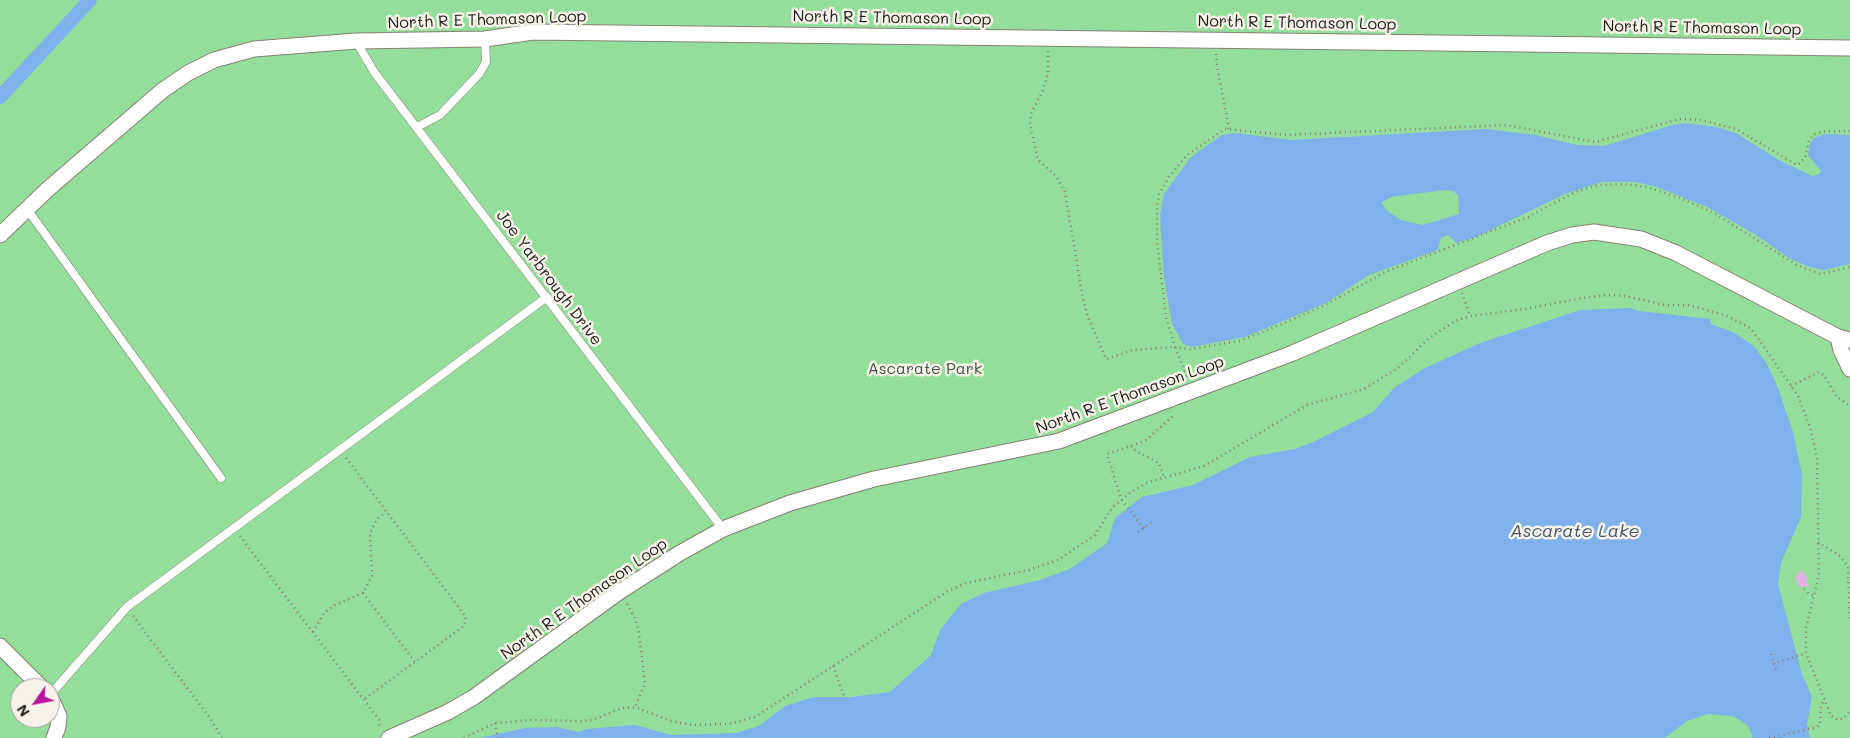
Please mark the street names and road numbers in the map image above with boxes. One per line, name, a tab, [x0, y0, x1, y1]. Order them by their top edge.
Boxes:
street label: North R E Thomason Loop	[387, 7, 587, 33]
street label: North R E Thomason Loop	[792, 7, 992, 29]
street label: North R E Thomason Loop	[1197, 12, 1397, 34]
street label: North R E Thomason Loop	[1602, 17, 1802, 39]
street label: Joe Yarbrough Drive	[492, 207, 606, 349]
street label: North R E Thomason Loop	[1033, 352, 1227, 438]
street label: North R E Thomason Loop	[497, 534, 671, 664]

